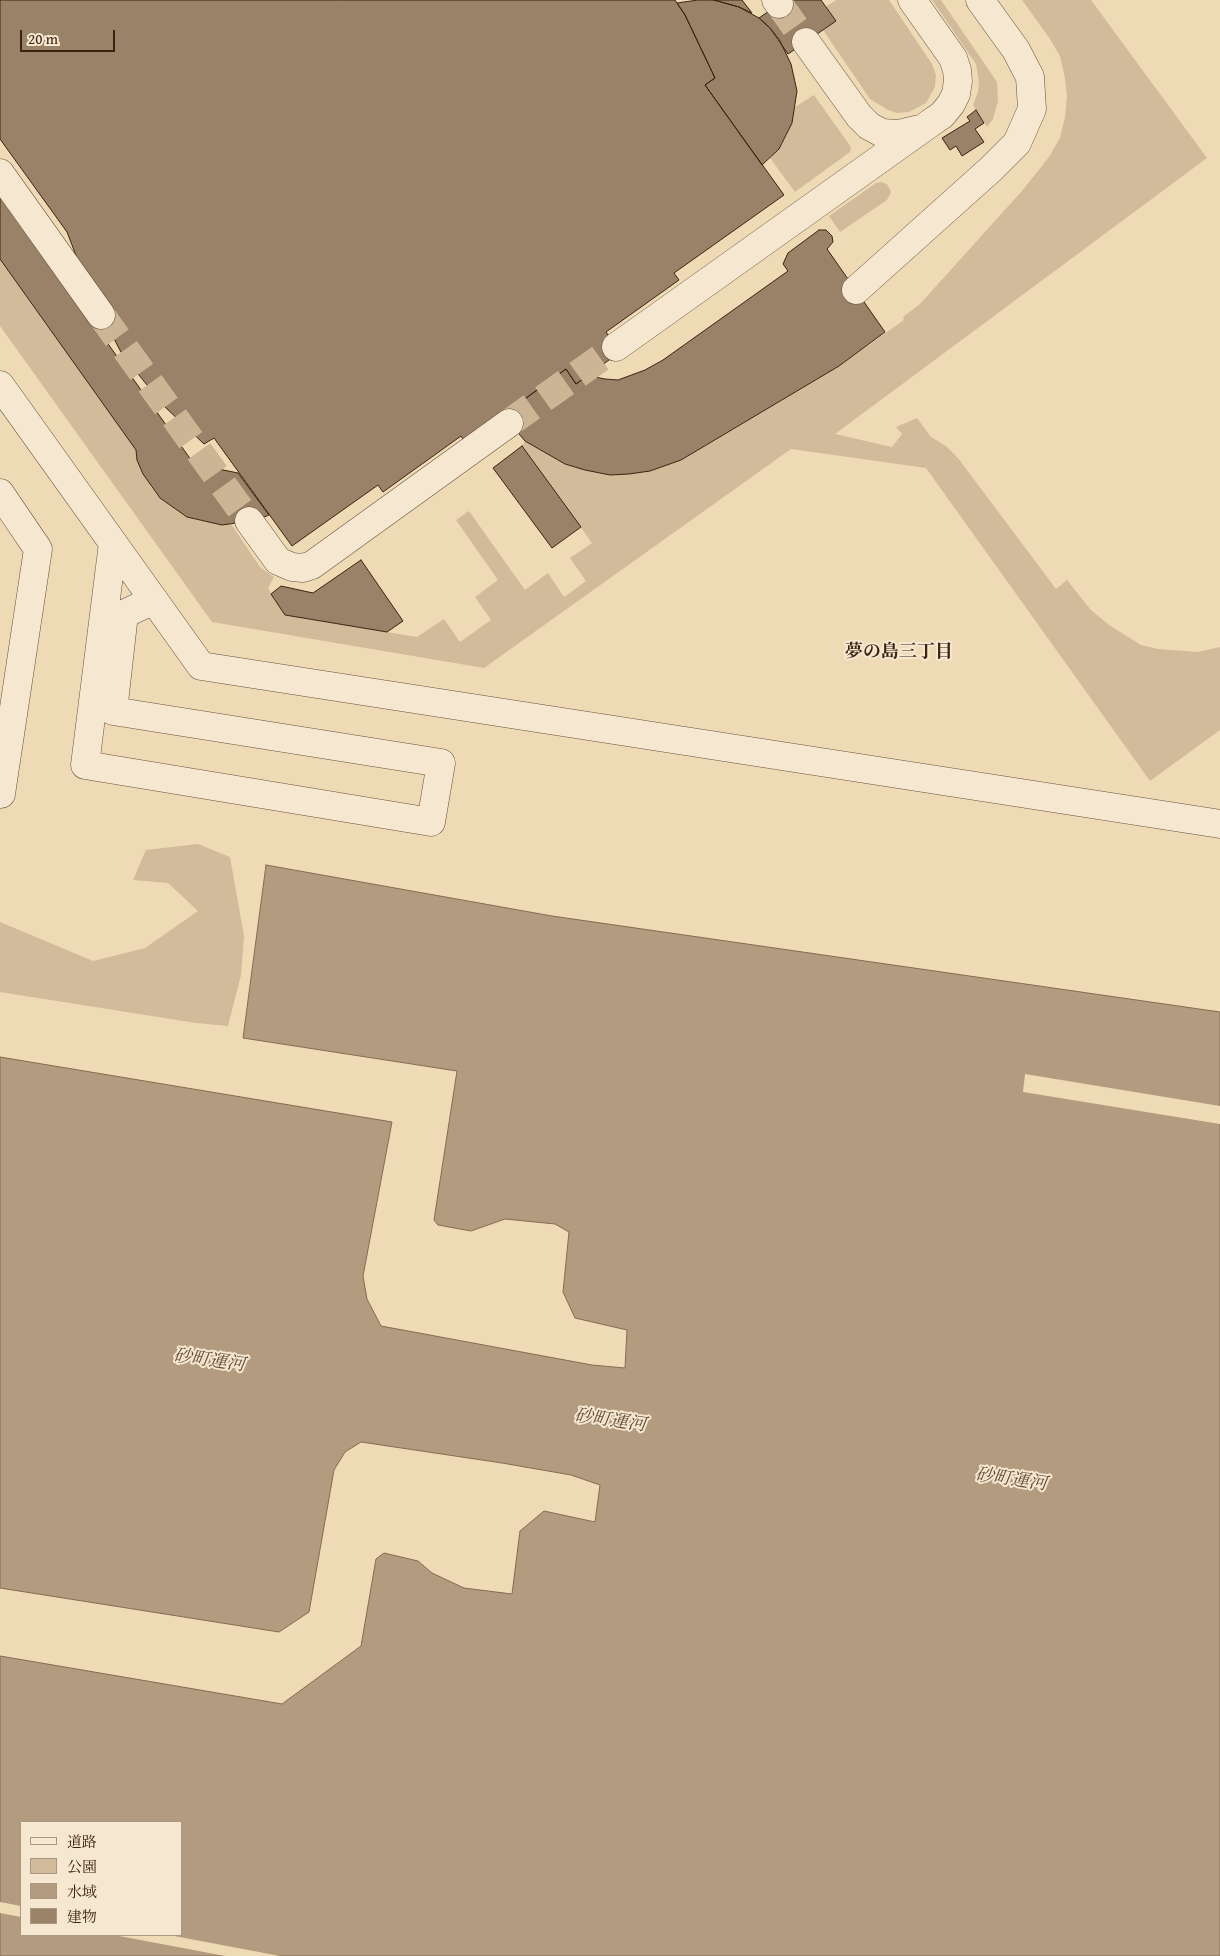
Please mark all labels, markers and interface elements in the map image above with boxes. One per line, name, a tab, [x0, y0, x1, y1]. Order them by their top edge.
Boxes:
scale bar	[22, 20, 118, 52]
text: 20 m	[28, 28, 58, 49]
district label: 夢の島三丁目	[845, 641, 953, 663]
water label: 砂町運河	[172, 1345, 246, 1377]
water label: 砂町運河	[573, 1405, 647, 1437]
water label: 砂町運河	[974, 1464, 1048, 1496]
legend	[20, 1821, 182, 1936]
text: 道路	[67, 1831, 97, 1852]
text: 公園	[67, 1856, 97, 1877]
text: 水域	[67, 1881, 97, 1902]
text: 建物	[67, 1906, 97, 1927]

